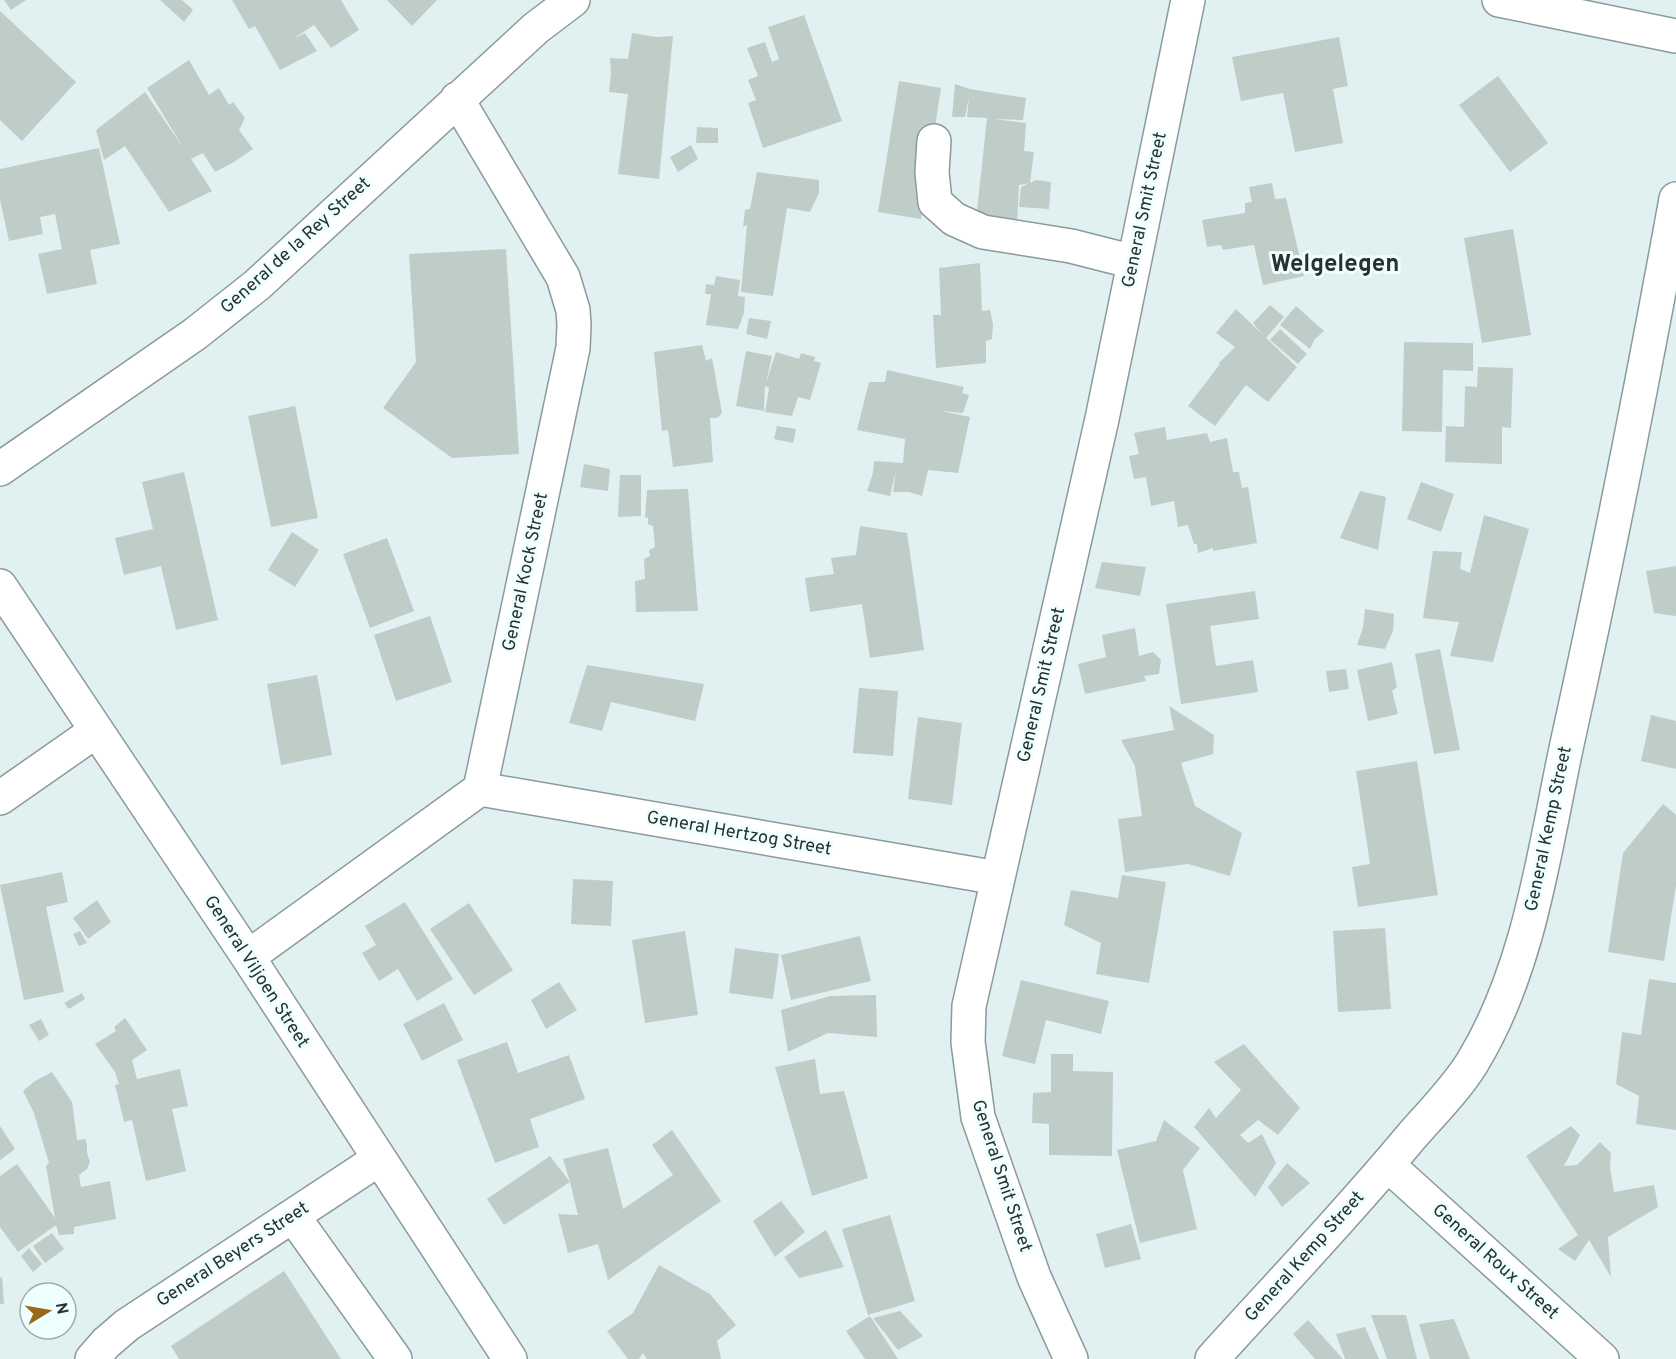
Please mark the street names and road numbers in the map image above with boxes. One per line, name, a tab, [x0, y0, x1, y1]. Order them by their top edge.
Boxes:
street label: General Smit Street	[1117, 130, 1173, 290]
street label: General de la Rey Street	[216, 172, 376, 320]
street label: General Kock Street	[498, 491, 554, 653]
street label: General Smit Street	[1013, 605, 1071, 765]
street label: General Kemp Street	[1520, 744, 1578, 914]
street label: General Hertzog Street	[645, 806, 833, 862]
street label: General Viljoen Street	[198, 891, 314, 1053]
street label: General Smit Street	[966, 1097, 1036, 1255]
street label: General Kemp Street	[1240, 1187, 1370, 1327]
street label: General Beyers Street	[152, 1197, 314, 1313]
street label: General Roux Street	[1427, 1199, 1563, 1325]

